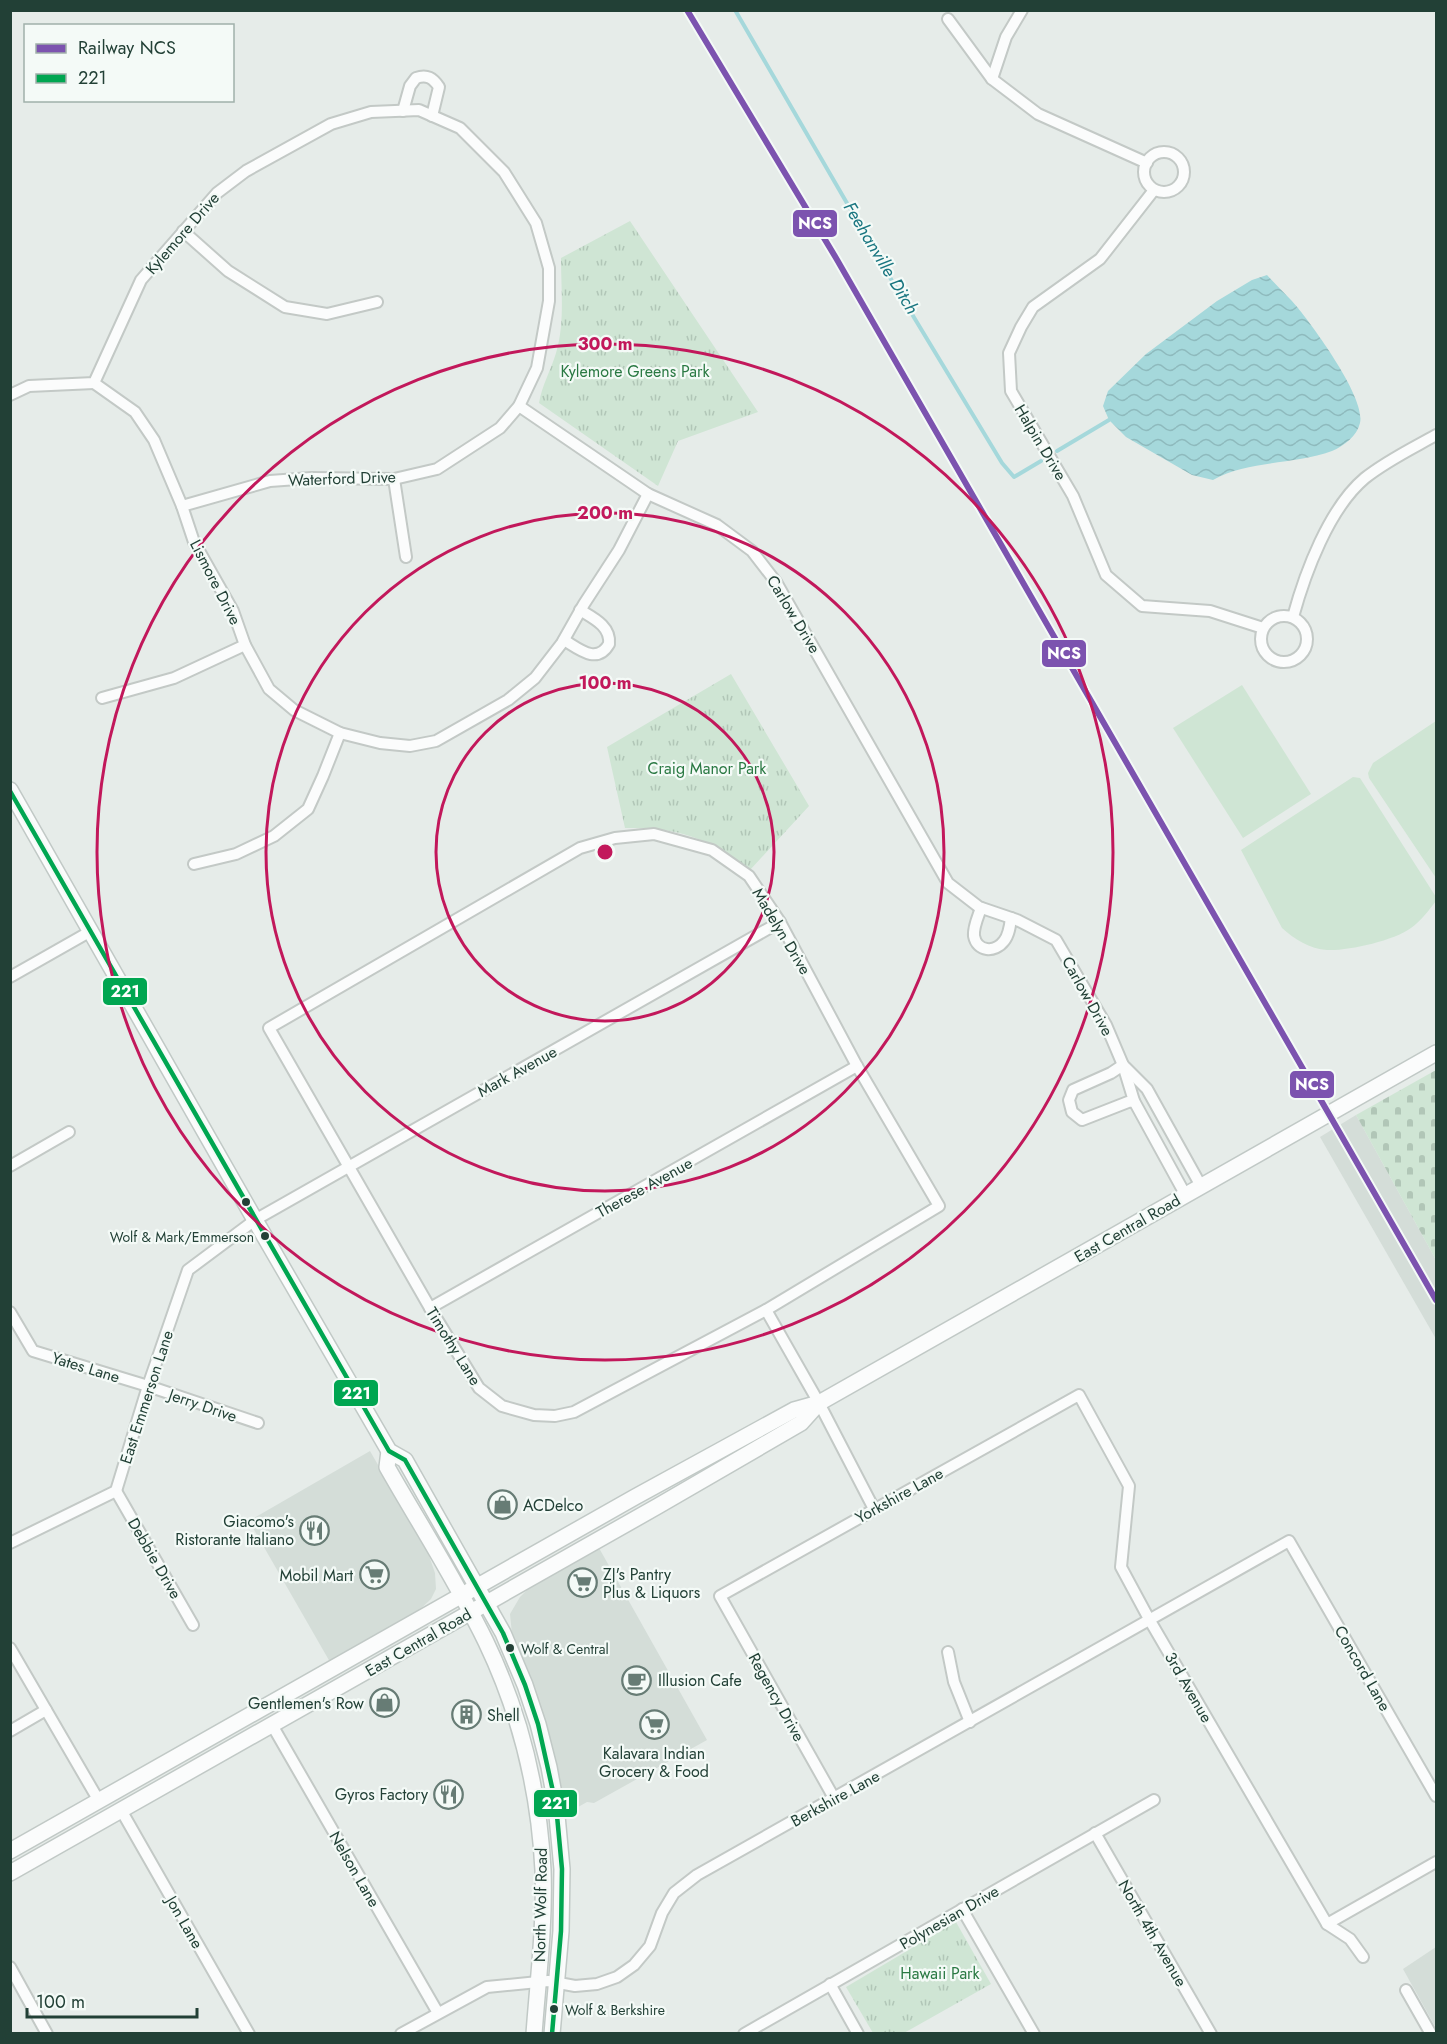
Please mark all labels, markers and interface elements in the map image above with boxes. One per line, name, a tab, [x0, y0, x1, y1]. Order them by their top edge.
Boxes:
legend	[24, 24, 234, 102]
text: Railway NCS	[78, 35, 176, 61]
text: 221	[78, 65, 107, 91]
street label: Kylemore Drive	[140, 187, 225, 279]
water label: Feehanville Ditch	[837, 197, 925, 319]
line badge: NCS	[792, 209, 838, 238]
text: NCS	[798, 212, 832, 235]
text: 300 m	[577, 331, 633, 357]
park label: Kylemore Greens Park	[561, 360, 710, 383]
street label: Halpin Drive	[1009, 400, 1072, 485]
street label: Waterford Drive	[288, 465, 396, 492]
text: 200 m	[577, 500, 633, 526]
street label: Lismore Drive	[184, 536, 247, 629]
street label: Carlow Drive	[761, 571, 826, 658]
line badge: NCS	[1041, 639, 1087, 668]
text: NCS	[1047, 642, 1081, 665]
text: 100 m	[578, 670, 632, 696]
park label: Craig Manor Park	[648, 757, 767, 780]
centre of rings	[595, 842, 615, 862]
street label: Madelyn Drive	[747, 884, 817, 979]
street label: Carlow Drive	[1056, 952, 1119, 1040]
line badge: 221	[102, 977, 148, 1006]
text: 221	[110, 980, 140, 1003]
street label: Mark Avenue	[473, 1040, 561, 1103]
line badge: NCS	[1289, 1070, 1335, 1099]
text: NCS	[1295, 1073, 1329, 1096]
street label: Therese Avenue	[592, 1151, 697, 1223]
street label: East Central Road	[1070, 1189, 1185, 1268]
unlabelled marker	[240, 1196, 252, 1208]
place label: Wolf & Mark/Emmerson	[110, 1227, 254, 1247]
marker: Wolf & Mark/Emmerson	[259, 1230, 271, 1242]
street label: Timothy Lane	[420, 1303, 487, 1390]
street label: East Emmerson Lane	[114, 1328, 179, 1467]
street label: Yates Lane	[49, 1346, 123, 1389]
line badge: 221	[333, 1379, 379, 1407]
street label: Jerry Drive	[164, 1382, 240, 1428]
text: 221	[341, 1382, 371, 1405]
street label: Yorkshire Lane	[851, 1462, 947, 1529]
shop icon: ACDelco	[486, 1489, 518, 1521]
place label: ACDelco	[523, 1494, 583, 1517]
place label: Giacomo's Ristorante Italiano	[175, 1510, 294, 1551]
street label: Debbie Drive	[122, 1513, 187, 1603]
restaurant icon: Giacomo's Ristorante Italiano	[299, 1514, 331, 1546]
supermarket icon: Mobil Mart	[358, 1559, 390, 1591]
place label: ZJ's Pantry Plus & Liquors	[603, 1563, 700, 1604]
place label: Mobil Mart	[280, 1564, 353, 1587]
supermarket icon: ZJ's Pantry Plus & Liquors	[566, 1567, 598, 1599]
street label: East Central Road	[361, 1603, 476, 1682]
street label: Concord Lane	[1329, 1621, 1396, 1715]
place label: Wolf & Central	[521, 1639, 609, 1659]
marker: Wolf & Central	[504, 1642, 516, 1654]
street label: 3rd Avenue	[1159, 1648, 1218, 1727]
street label: Regency Drive	[743, 1649, 810, 1746]
cafe icon: Illusion Cafe	[621, 1664, 653, 1696]
place label: Illusion Cafe	[658, 1669, 742, 1692]
shop icon: Gentlemen's Row	[369, 1687, 401, 1719]
place label: Gentlemen's Row	[248, 1692, 364, 1715]
building icon: Shell	[450, 1699, 482, 1731]
place label: Shell	[487, 1704, 520, 1727]
supermarket icon: Kalavara Indian Grocery & Food	[638, 1709, 670, 1741]
place label: Kalavara Indian Grocery & Food	[599, 1742, 709, 1783]
street label: Berkshire Lane	[787, 1764, 884, 1832]
restaurant icon: Gyros Factory	[433, 1778, 465, 1810]
place label: Gyros Factory	[335, 1783, 429, 1806]
line badge: 221	[533, 1789, 578, 1818]
text: 221	[541, 1792, 571, 1815]
street label: Nelson Lane	[324, 1827, 386, 1911]
street label: North Wolf Road	[528, 1848, 553, 1962]
street label: North 4th Avenue	[1113, 1876, 1192, 1991]
street label: Polynesian Drive	[895, 1880, 1003, 1955]
street label: Jon Lane	[159, 1890, 209, 1953]
park label: Hawaii Park	[900, 1962, 981, 1985]
scale bar	[27, 1981, 196, 2019]
text: 100 m	[36, 1989, 85, 2015]
place label: Wolf & Berkshire	[565, 2000, 665, 2020]
marker: Wolf & Berkshire	[548, 2003, 560, 2015]

